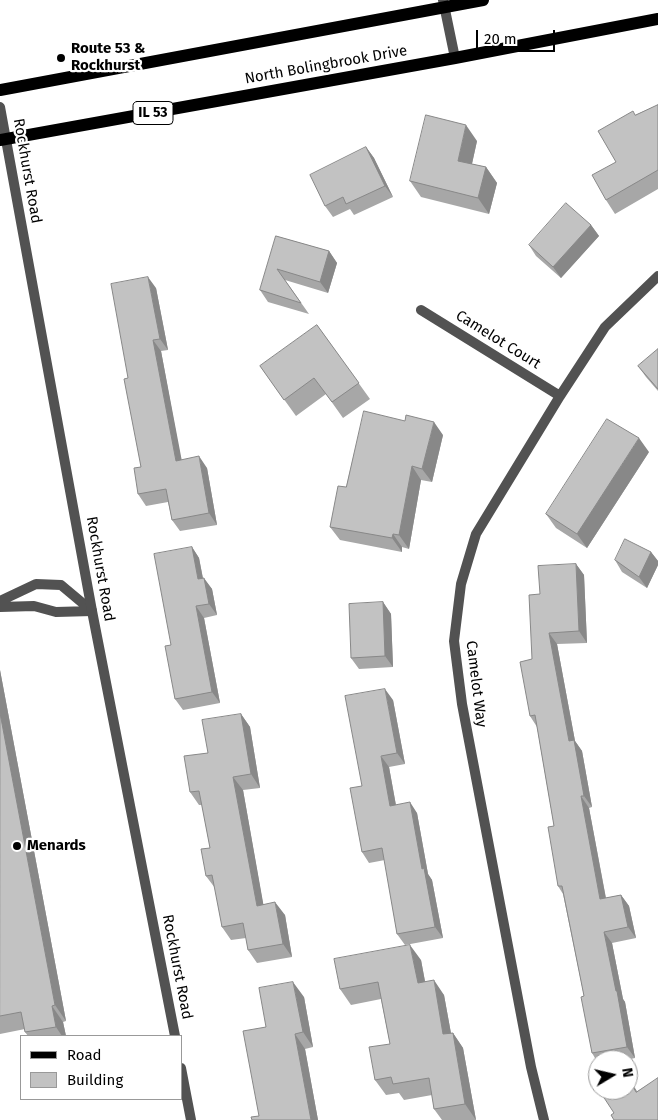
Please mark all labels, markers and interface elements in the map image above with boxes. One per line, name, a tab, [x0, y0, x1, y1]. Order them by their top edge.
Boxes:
scale bar	[478, 20, 557, 52]
text: 20 m	[484, 30, 517, 48]
place label: Route 53 & Rockhurst	[71, 40, 145, 75]
street label: North Bolingbrook Drive	[243, 42, 409, 88]
marker: Route 53 & Rockhurst	[55, 52, 67, 64]
road number: IL 53	[133, 102, 173, 125]
street label: Rockhurst Road	[9, 117, 45, 225]
street label: Camelot Court	[452, 307, 544, 373]
street label: Rockhurst Road	[82, 515, 118, 623]
street label: Camelot Way	[462, 640, 490, 728]
place label: Menards	[27, 837, 86, 855]
marker: Menards	[11, 840, 23, 852]
street label: Rockhurst Road	[158, 913, 196, 1021]
legend	[20, 1035, 182, 1100]
text: Road	[67, 1046, 102, 1064]
north arrow	[588, 1050, 638, 1100]
text: N	[618, 1067, 636, 1079]
text: Building	[67, 1071, 123, 1089]

